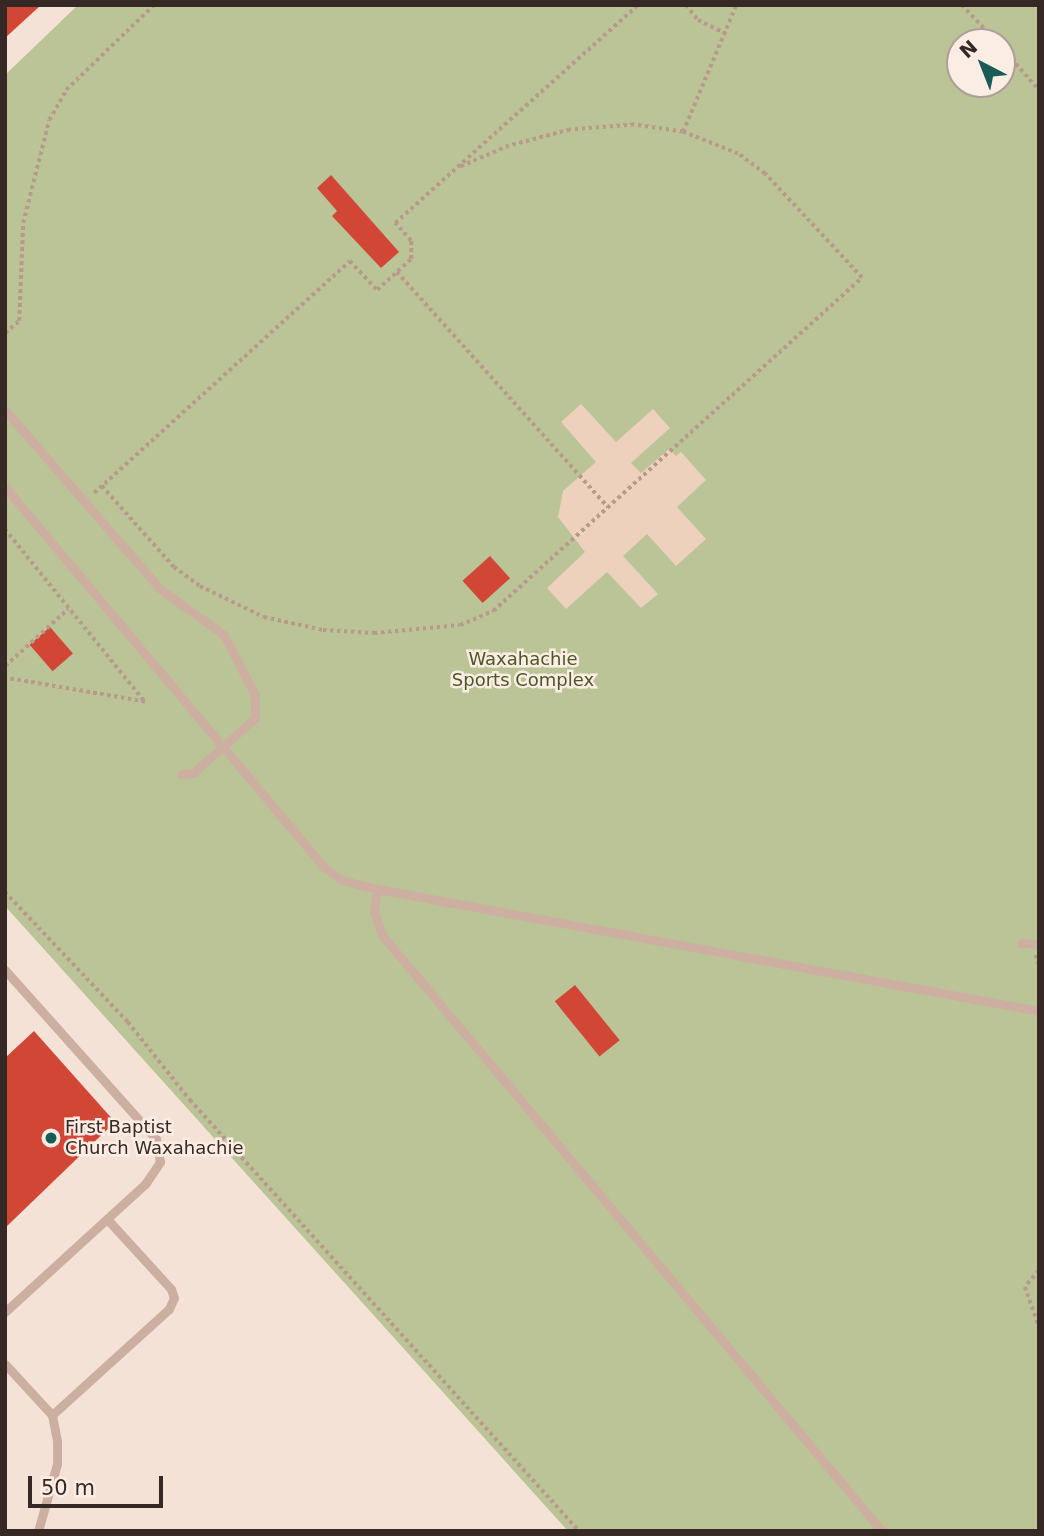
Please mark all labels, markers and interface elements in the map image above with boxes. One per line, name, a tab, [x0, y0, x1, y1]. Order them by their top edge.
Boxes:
north arrow	[946, 28, 1016, 98]
text: N	[955, 35, 982, 62]
park label: Waxahachie Sports Complex	[452, 649, 594, 692]
place label: First Baptist Church Waxahachie	[65, 1117, 244, 1160]
marker: First Baptist Church Waxahachie	[43, 1130, 59, 1146]
scale bar	[32, 1462, 166, 1506]
text: 50 m	[41, 1476, 95, 1500]

